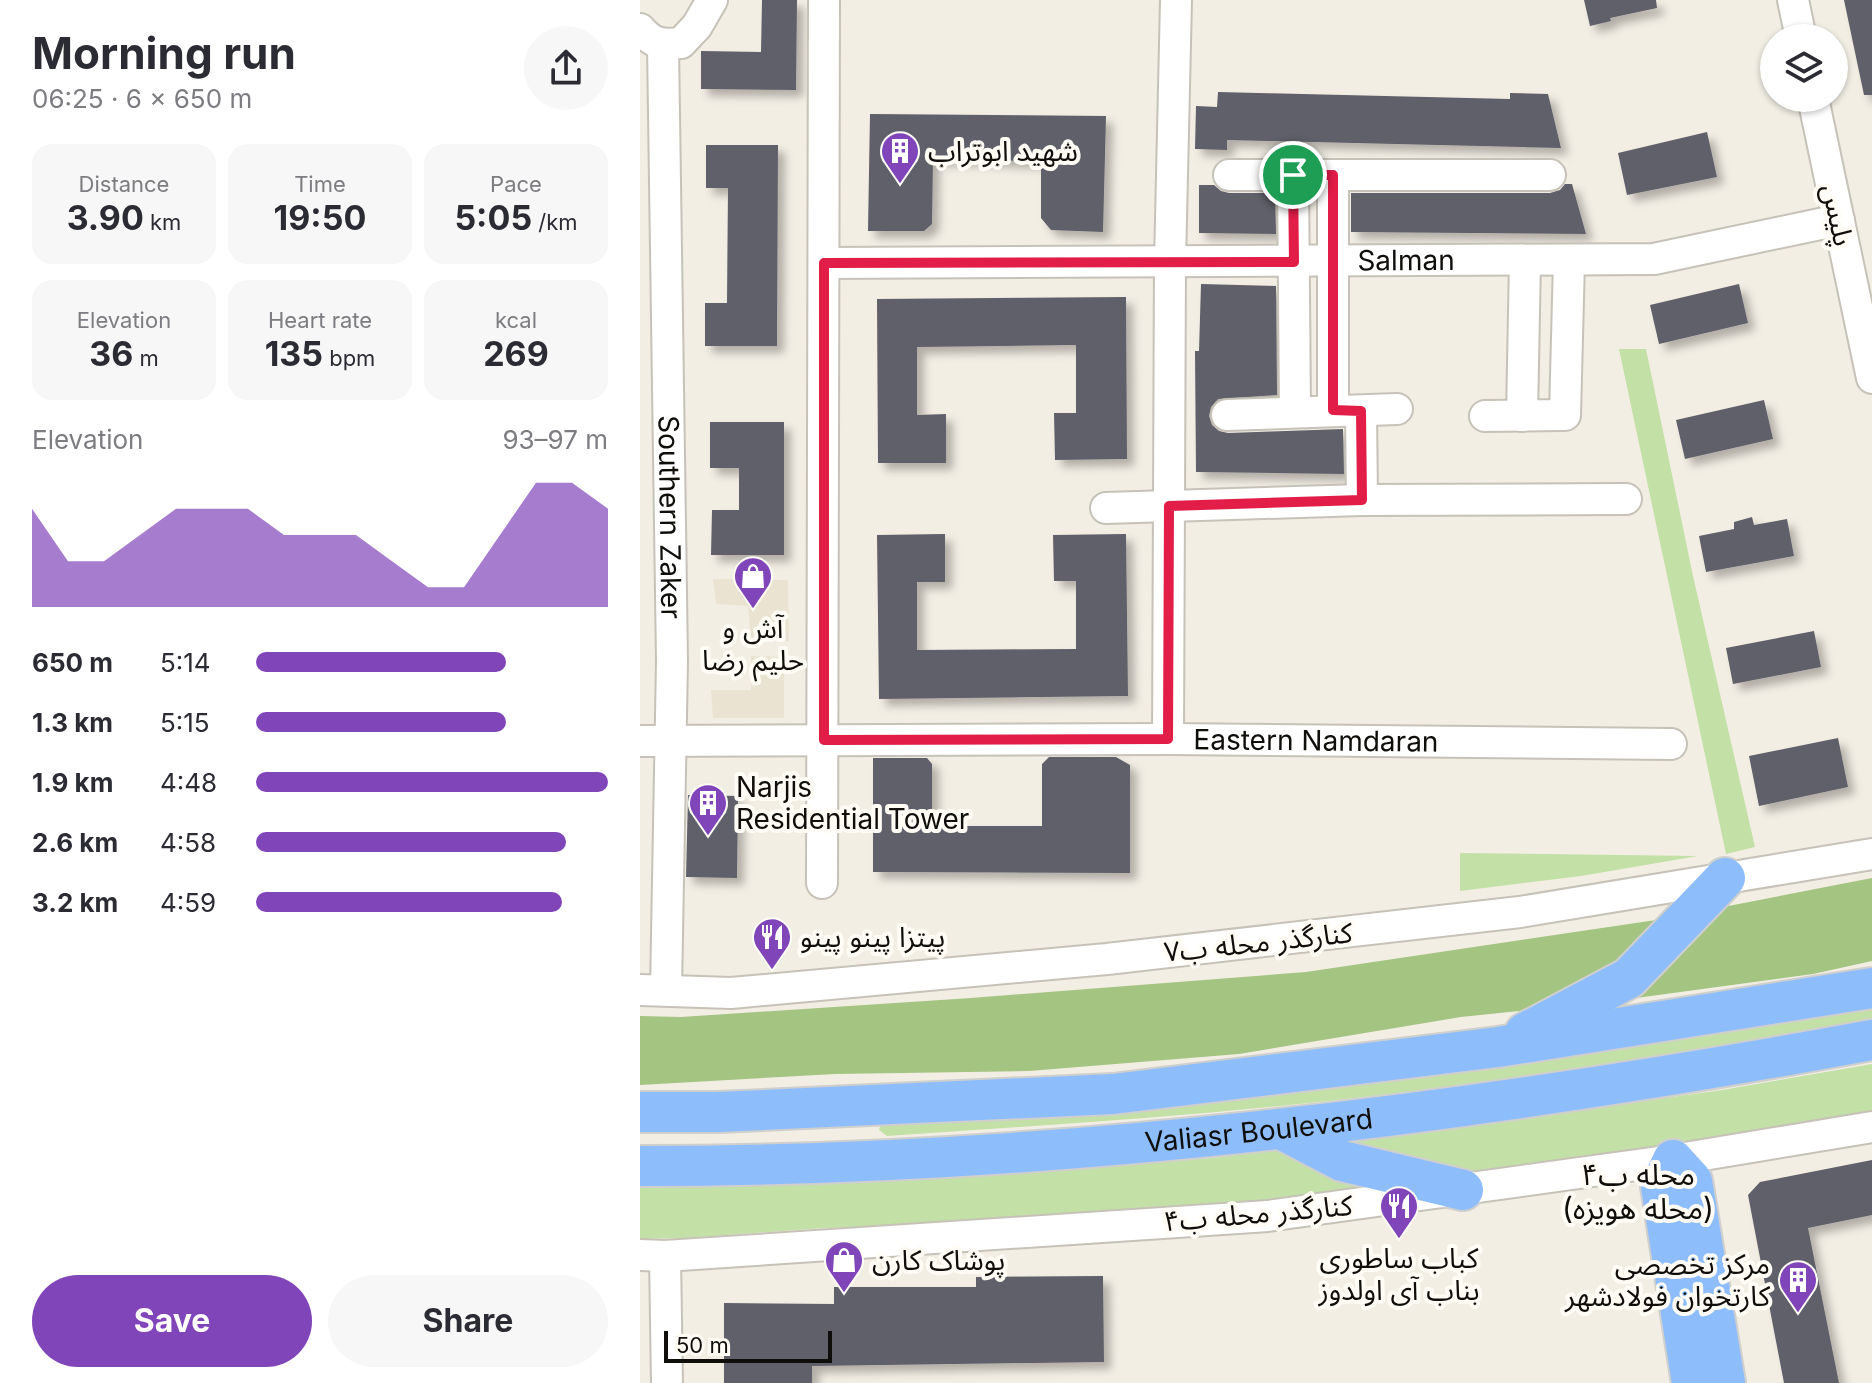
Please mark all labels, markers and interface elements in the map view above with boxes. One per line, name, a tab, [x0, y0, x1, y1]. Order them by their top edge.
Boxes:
map controls	[1760, 24, 1848, 112]
button: layers	[1760, 24, 1848, 112]
text: Morning run	[32, 26, 296, 80]
button: share	[524, 26, 608, 110]
text: 06:25 · 6 × 650 m	[32, 83, 252, 114]
building icon: شهید ابوتراب	[879, 130, 921, 185]
place label: شهید ابوتراب	[928, 134, 1078, 168]
pin	[1259, 141, 1327, 209]
icon: arrive	[1271, 153, 1315, 197]
text: Distance	[79, 171, 169, 197]
text: Time	[294, 171, 346, 197]
text: Pace	[490, 171, 542, 197]
street label: پلیس	[1814, 181, 1861, 249]
text: 3.90	[67, 197, 144, 238]
text: 19:50	[274, 197, 366, 238]
text: 5:05	[454, 197, 532, 238]
text: km	[144, 209, 181, 235]
text: /km	[532, 209, 578, 235]
street label: Salman	[1357, 243, 1455, 277]
text: Elevation	[77, 307, 171, 333]
text: Heart rate	[268, 307, 372, 333]
text: kcal	[495, 307, 537, 333]
text: 36	[89, 333, 133, 374]
text: 135	[265, 333, 323, 374]
text: 269	[483, 333, 549, 374]
text: m	[133, 345, 159, 371]
text: bpm	[323, 345, 375, 371]
street label: Southern Zaker	[651, 415, 688, 619]
text: Elevation	[32, 424, 143, 455]
text: 93–97 m	[502, 424, 608, 455]
shop icon: آش و حلیم رضا	[732, 555, 774, 610]
place label: آش و حلیم رضا	[702, 611, 804, 682]
text: 650 m	[32, 647, 113, 678]
text: 5:14	[160, 647, 211, 678]
text: 1.3 km	[32, 707, 113, 738]
text: 5:15	[160, 707, 210, 738]
street label: Eastern Namdaran	[1193, 722, 1439, 759]
text: 1.9 km	[32, 767, 113, 798]
text: 4:48	[160, 767, 217, 798]
place label: Narjis Residential Tower	[736, 770, 969, 836]
building icon: Narjis Residential Tower	[687, 782, 729, 837]
text: 2.6 km	[32, 827, 118, 858]
text: 4:58	[160, 827, 216, 858]
text: 3.2 km	[32, 887, 118, 918]
text: 4:59	[160, 887, 216, 918]
street label: کنارگذر محله ب۷	[1162, 915, 1354, 969]
restaurant icon: پیتزا پینو پینو	[751, 916, 793, 971]
place label: پیتزا پینو پینو	[800, 920, 945, 955]
street label: Valiasr Boulevard	[1143, 1101, 1375, 1159]
district label: محله ب۴ (محله هویزه)	[1562, 1156, 1714, 1226]
restaurant icon: کباب ساطوری بناب آی اولدوز	[1378, 1185, 1420, 1240]
street label: کنارگذر محله ب۴	[1162, 1188, 1354, 1238]
shop icon: پوشاک کارن	[823, 1239, 865, 1294]
place label: کباب ساطوری بناب آی اولدوز	[1318, 1241, 1479, 1307]
place label: پوشاک کارن	[872, 1243, 1005, 1278]
place label: مرکز تخصصی کارتخوان فولادشهر	[1564, 1247, 1770, 1313]
building icon: مرکز تخصصی کارتخوان فولادشهر	[1777, 1259, 1819, 1314]
button: Save	[32, 1275, 312, 1367]
button: Share	[328, 1275, 608, 1367]
scale bar	[664, 1327, 832, 1363]
text: 50 m	[676, 1332, 729, 1358]

